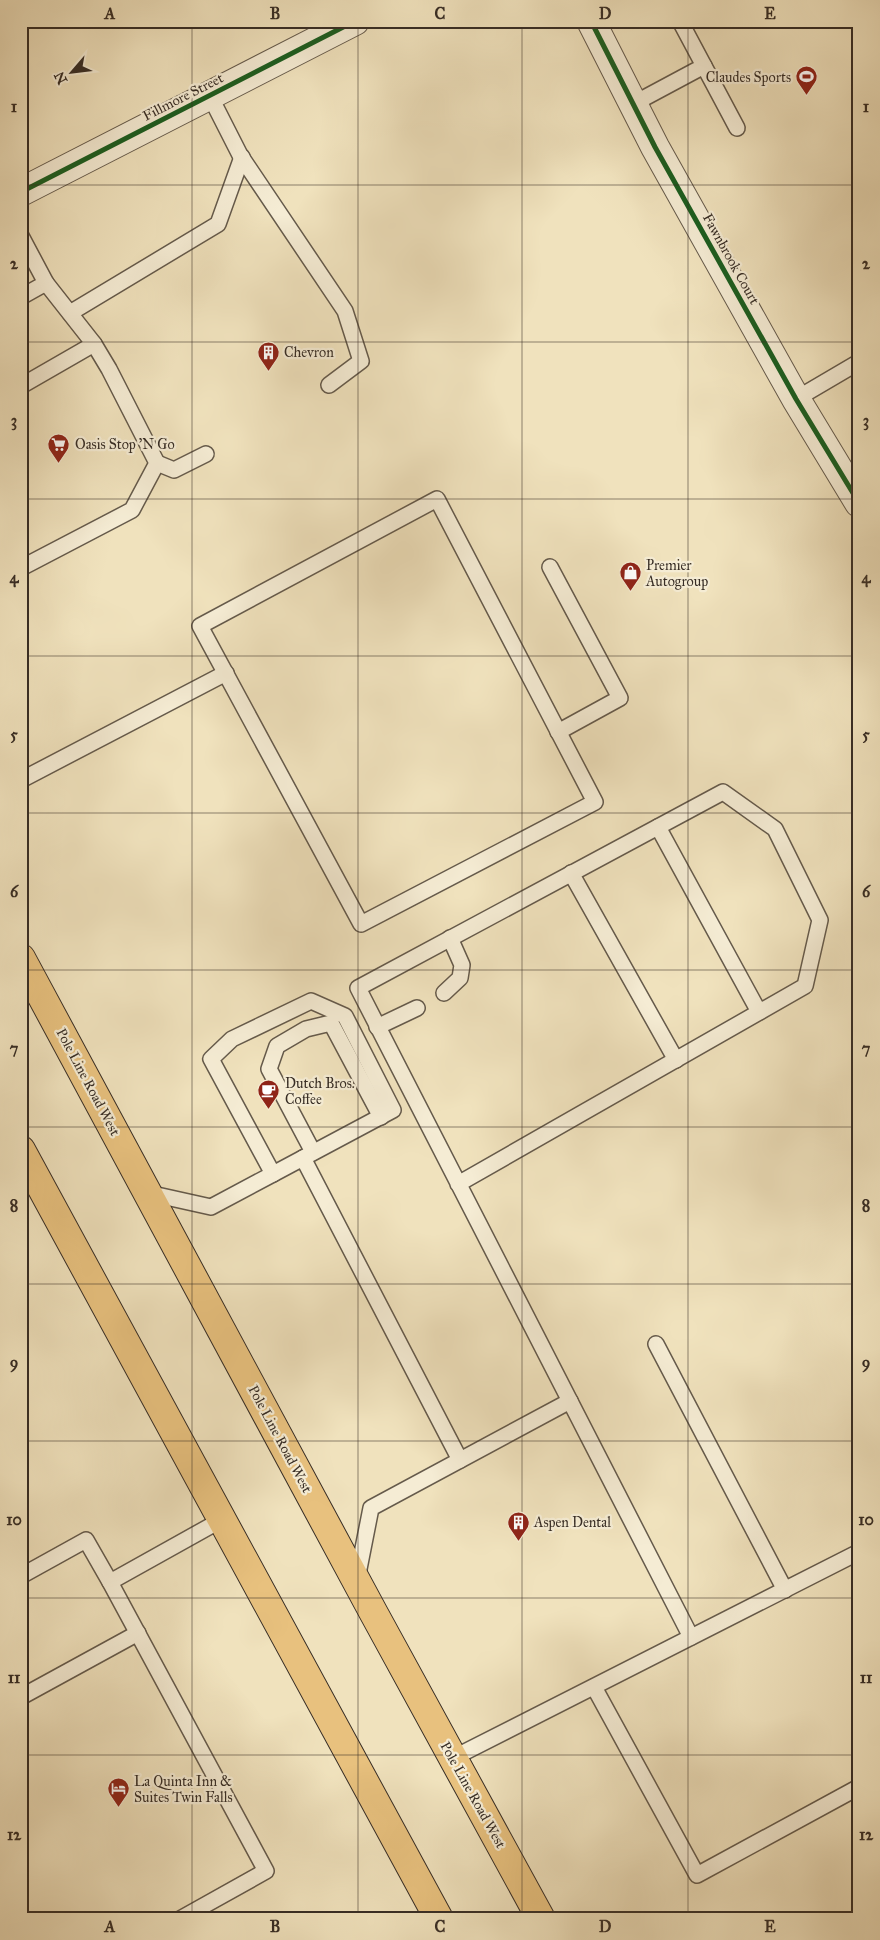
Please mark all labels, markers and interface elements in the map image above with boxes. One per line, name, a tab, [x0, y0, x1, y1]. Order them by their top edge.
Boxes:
text: A	[104, 4, 116, 23]
text: B	[270, 4, 280, 23]
text: C	[435, 4, 446, 23]
text: D	[599, 4, 612, 23]
text: E	[764, 4, 776, 23]
north arrow	[48, 48, 98, 98]
sports icon: Claudes Sports	[795, 65, 819, 96]
text: N	[51, 69, 71, 87]
street label: Fillmore Street	[140, 69, 226, 125]
place label: Claudes Sports	[706, 69, 791, 86]
text: 1	[11, 97, 18, 116]
text: 1	[863, 97, 870, 116]
street label: Fawnbrook Court	[699, 211, 763, 307]
text: 2	[10, 254, 19, 273]
text: 2	[862, 254, 871, 273]
building icon: Chevron	[256, 340, 280, 371]
place label: Chevron	[284, 344, 334, 361]
text: 3	[11, 411, 17, 431]
text: 3	[863, 411, 869, 431]
supermarket icon: Oasis Stop 'N Go	[47, 432, 71, 463]
place label: Oasis Stop 'N Go	[75, 436, 175, 453]
place label: Premier Autogroup	[645, 557, 708, 590]
shop icon: Premier Autogroup	[618, 561, 642, 592]
text: 4	[10, 568, 20, 588]
text: 4	[862, 568, 872, 588]
text: 5	[10, 725, 18, 744]
text: 5	[862, 725, 870, 744]
text: 6	[10, 882, 19, 901]
text: 6	[862, 882, 871, 901]
street label: Pole Line Road West	[52, 1025, 124, 1139]
text: 7	[10, 1039, 19, 1058]
text: 7	[862, 1039, 871, 1058]
place label: Dutch Bros. Coffee	[285, 1075, 355, 1108]
cafe icon: Dutch Bros. Coffee	[257, 1079, 281, 1110]
text: 8	[10, 1196, 18, 1215]
text: 8	[862, 1196, 870, 1215]
text: 9	[10, 1353, 18, 1373]
text: 9	[862, 1353, 870, 1373]
street label: Pole Line Road West	[244, 1382, 316, 1496]
text: 10	[6, 1510, 22, 1529]
building icon: Aspen Dental	[506, 1510, 530, 1541]
text: 10	[858, 1510, 874, 1529]
place label: Aspen Dental	[533, 1514, 611, 1531]
text: 11	[8, 1668, 21, 1687]
text: 11	[860, 1668, 873, 1687]
street label: Pole Line Road West	[437, 1739, 509, 1851]
place label: La Quinta Inn & Suites Twin Falls	[134, 1773, 233, 1806]
hotel icon: La Quinta Inn & Suites Twin Falls	[106, 1777, 130, 1808]
text: 12	[7, 1825, 22, 1844]
text: 12	[859, 1825, 874, 1844]
text: A	[104, 1917, 116, 1936]
text: B	[270, 1917, 280, 1936]
text: C	[435, 1917, 446, 1936]
text: D	[599, 1917, 612, 1936]
text: E	[764, 1917, 776, 1936]

